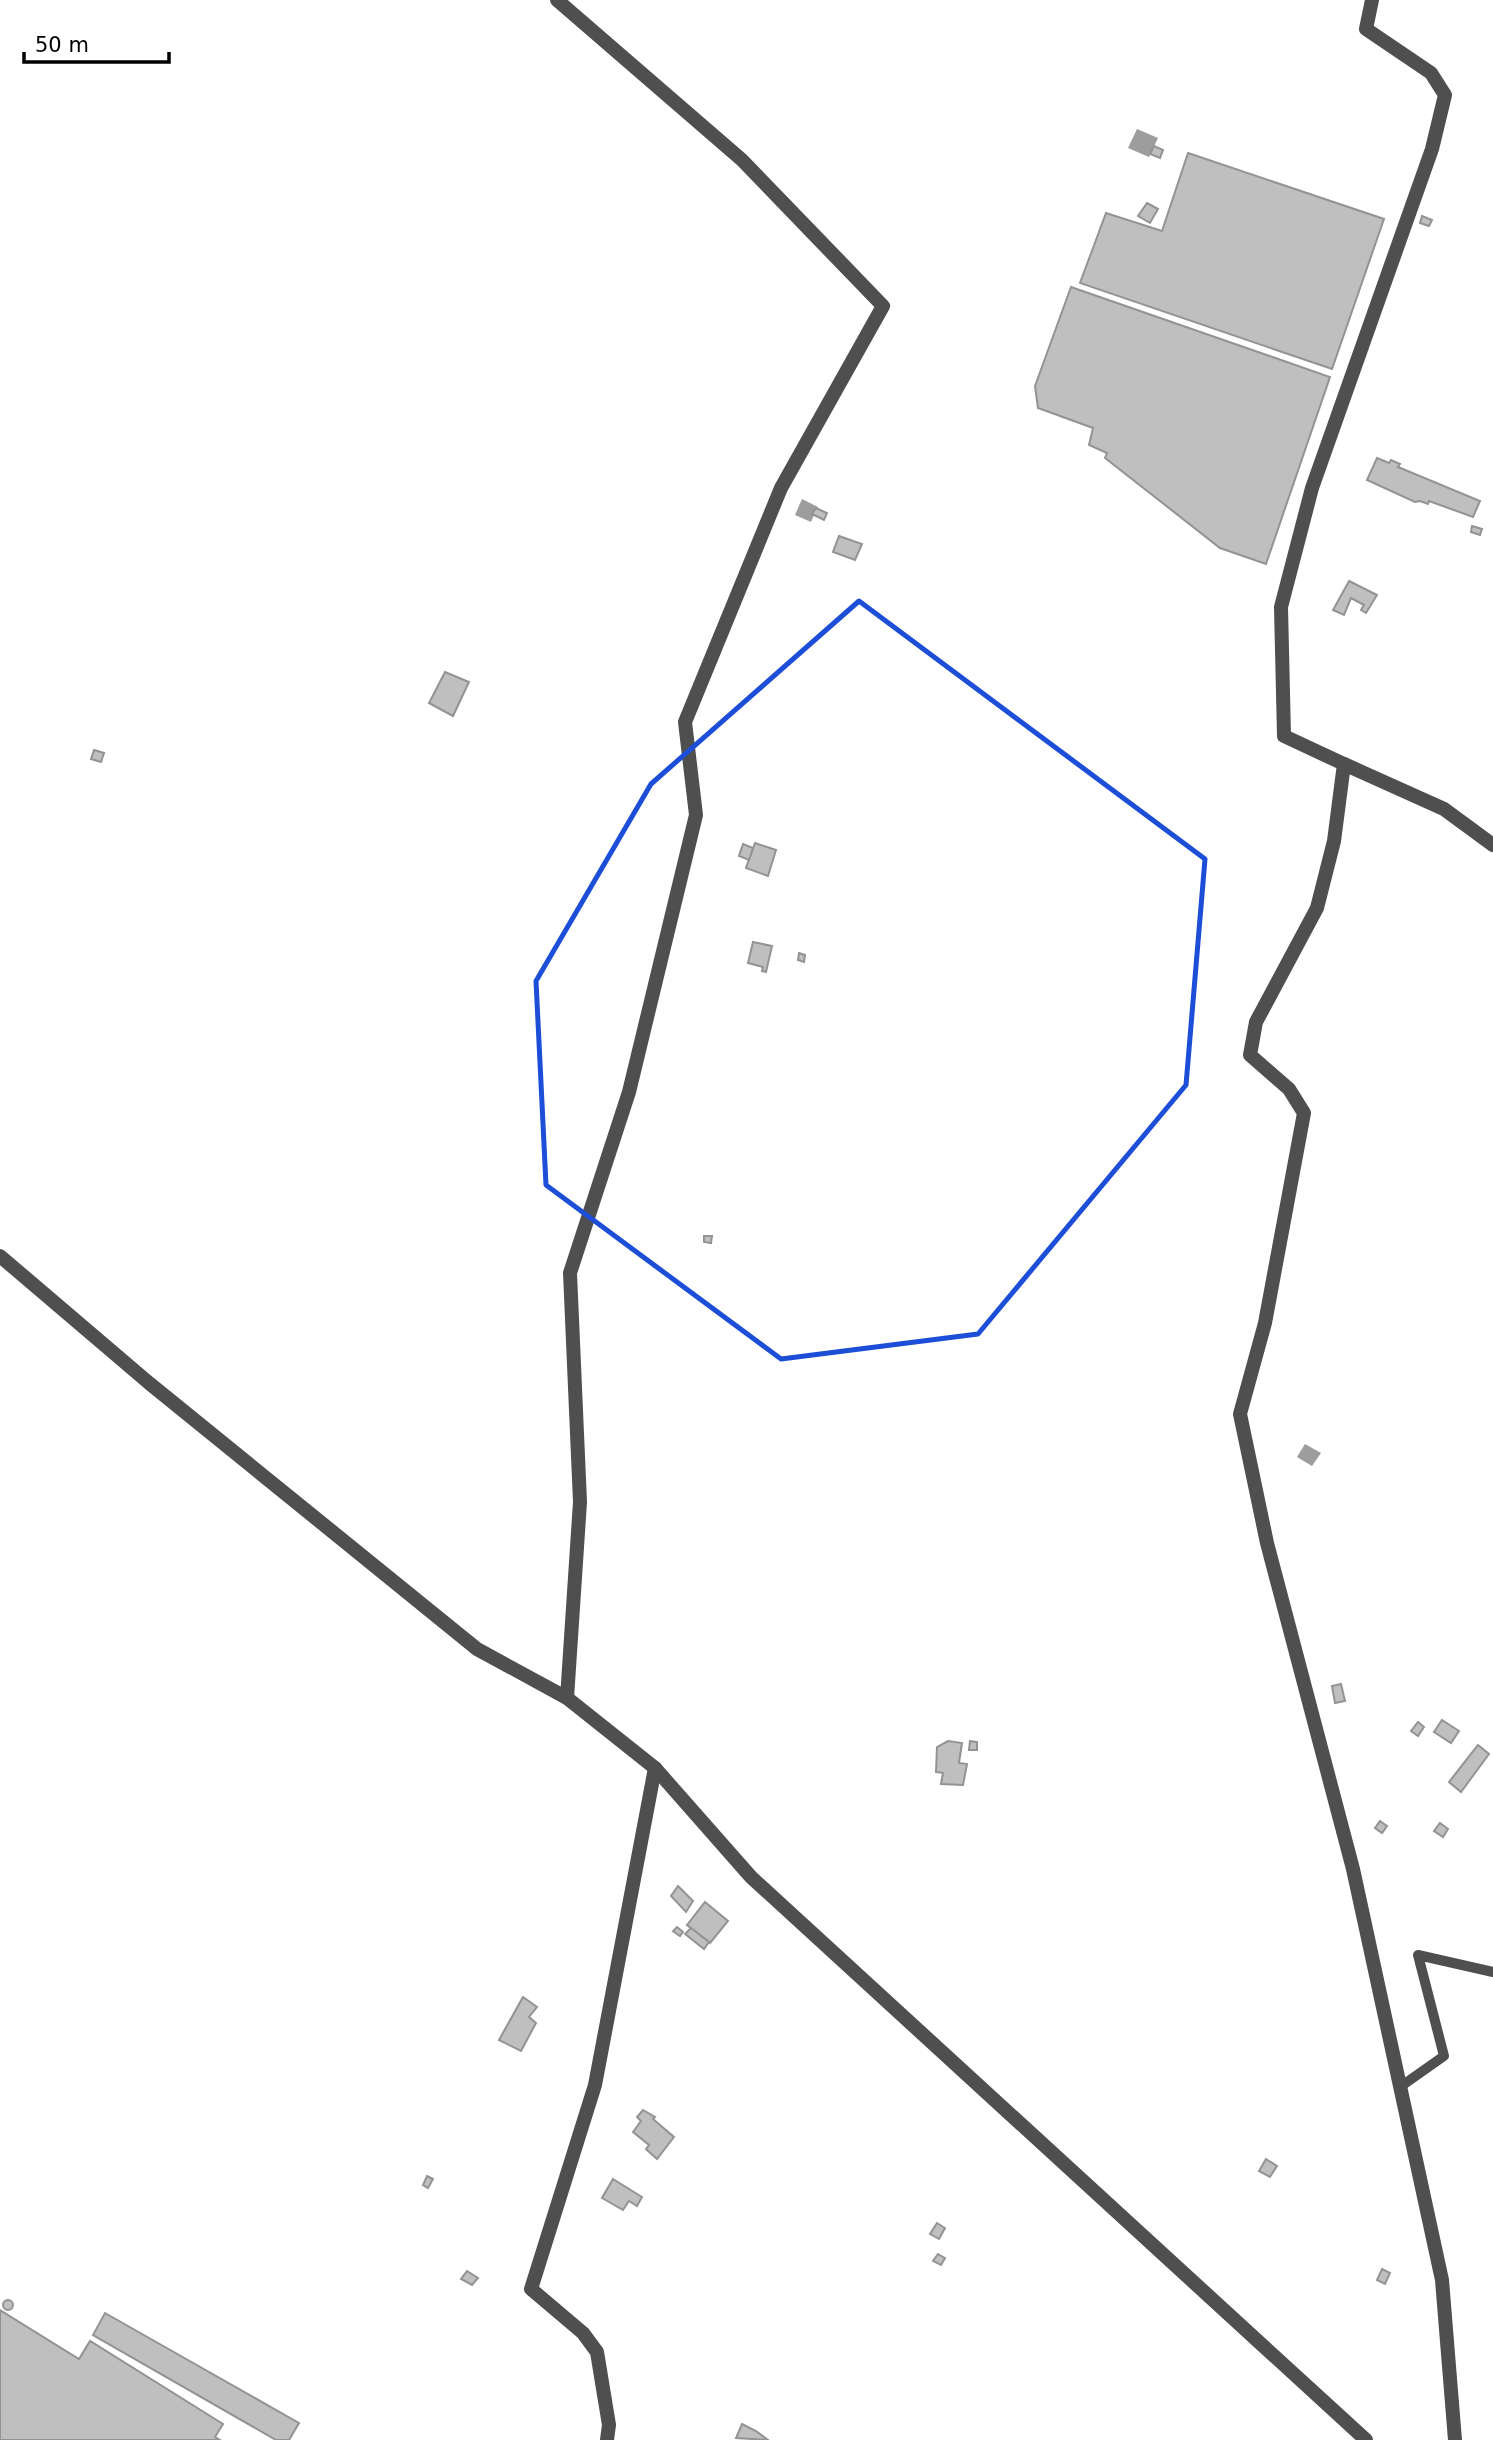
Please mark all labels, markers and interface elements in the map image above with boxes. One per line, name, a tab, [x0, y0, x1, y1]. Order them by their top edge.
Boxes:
scale bar	[24, 21, 170, 65]
text: 50 m	[35, 33, 89, 57]

